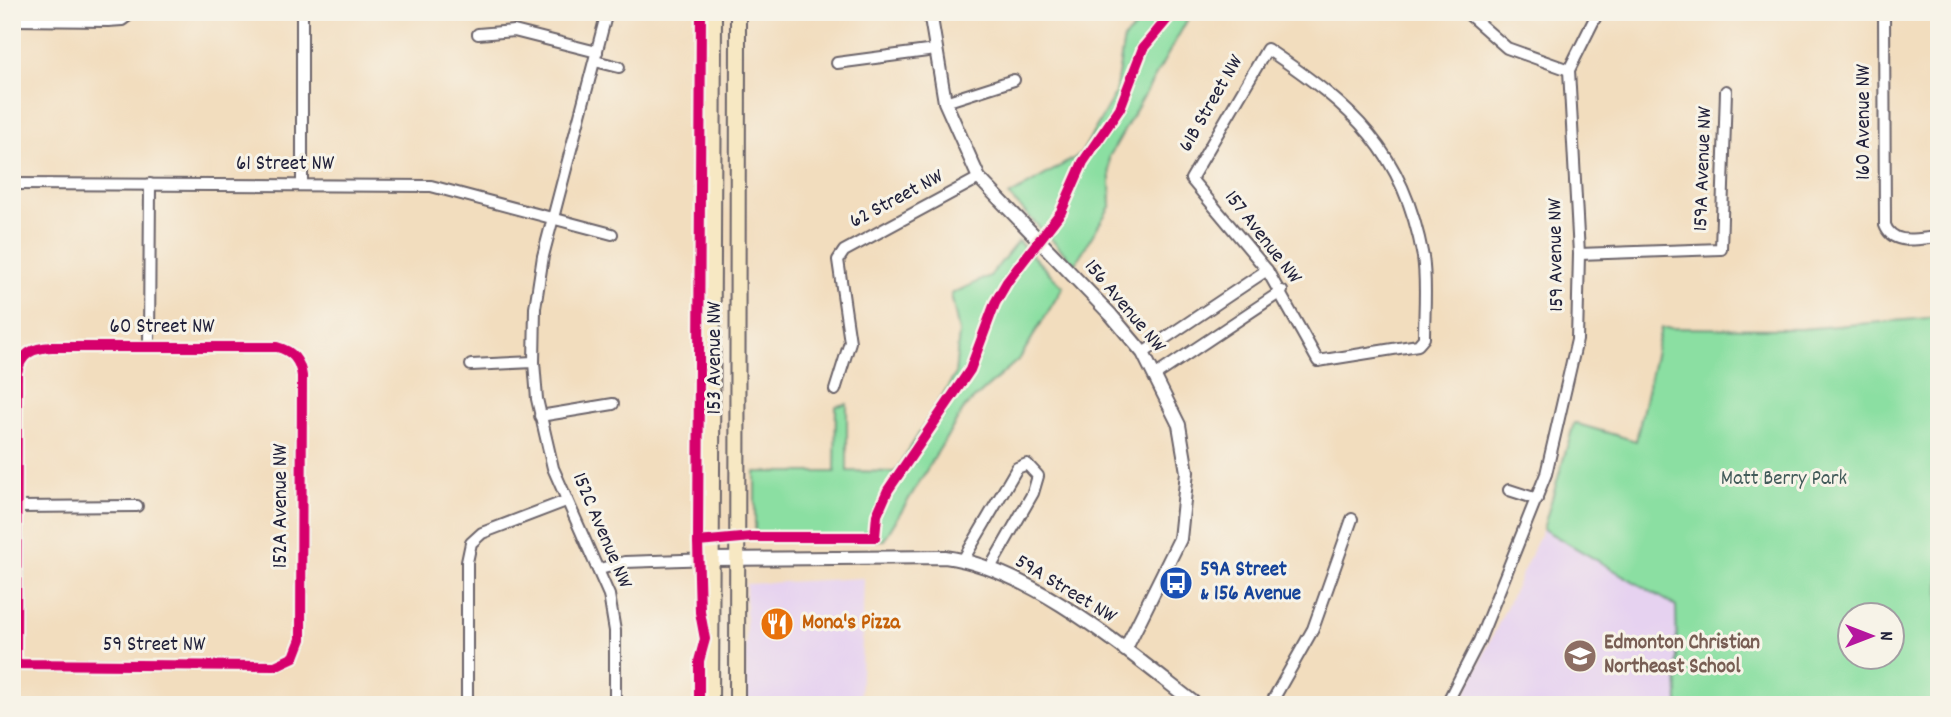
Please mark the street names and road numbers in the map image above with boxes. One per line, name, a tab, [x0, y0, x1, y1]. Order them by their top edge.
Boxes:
street label: 61B Street NW	[1172, 49, 1252, 158]
street label: 160 Avenue NW	[1850, 63, 1880, 180]
street label: 159A Avenue NW	[1687, 105, 1721, 232]
street label: 61 Street NW	[236, 150, 335, 180]
street label: 62 Street NW	[845, 162, 950, 237]
street label: 157 Avenue NW	[1216, 185, 1309, 292]
street label: 159 Avenue NW	[1541, 197, 1573, 312]
street label: 156 Avenue NW	[1076, 254, 1173, 361]
street label: 153 Avenue NW	[701, 300, 731, 415]
street label: 60 Street NW	[110, 313, 215, 343]
street label: 152A Avenue NW	[267, 443, 297, 568]
street label: 152C Avenue NW	[563, 468, 639, 595]
street label: 59A Street NW	[1008, 548, 1122, 633]
street label: 59 Street NW	[103, 631, 206, 661]

